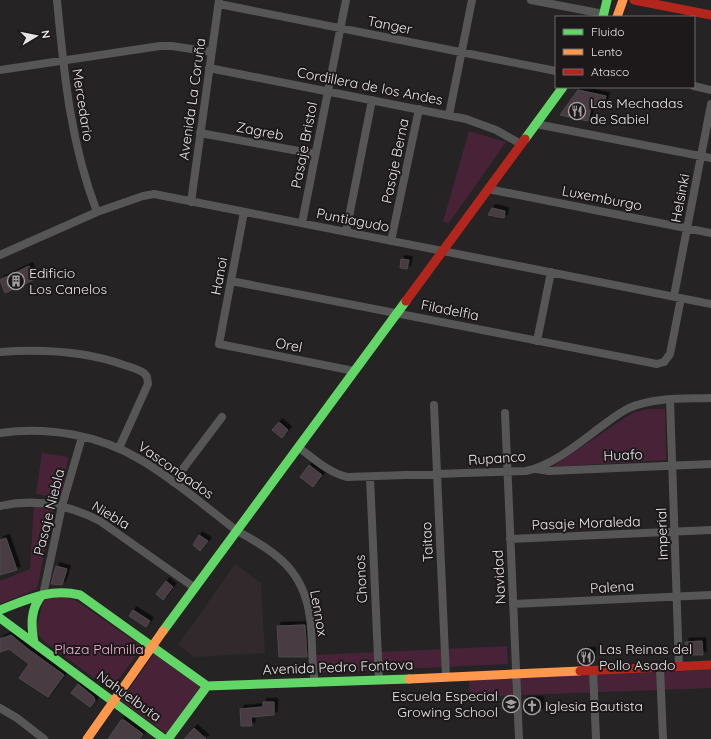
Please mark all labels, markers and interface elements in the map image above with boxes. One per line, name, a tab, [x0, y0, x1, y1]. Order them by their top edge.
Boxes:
street label: Tanger	[366, 12, 415, 38]
north arrow	[16, 16, 56, 56]
legend	[555, 16, 695, 88]
text: Fluido	[591, 24, 624, 39]
text: N	[38, 29, 53, 39]
street label: Avenida La Coruña	[175, 37, 209, 161]
text: Lento	[591, 44, 622, 59]
street label: Cordillera de los Andes	[296, 63, 444, 109]
text: Atasco	[591, 64, 629, 79]
street label: Mercedario	[68, 67, 98, 143]
place label: Las Mechadas de Sabiel	[590, 94, 683, 128]
street label: Pasaje Bristol	[287, 100, 321, 190]
restaurant icon: Las Mechadas de Sabiel	[567, 101, 587, 121]
street label: Pasaje Berna	[377, 117, 413, 205]
street label: Zagreb	[235, 118, 285, 144]
street label: Helsinki	[666, 172, 694, 224]
street label: Luxemburgo	[560, 181, 644, 215]
street label: Puntiagudo	[315, 204, 391, 236]
street label: Hanoi	[207, 256, 231, 296]
place label: Edificio Los Canelos	[29, 264, 107, 298]
building icon: Edificio Los Canelos	[6, 271, 26, 291]
street label: Filadelfia	[419, 296, 481, 324]
street label: Orel	[274, 334, 304, 356]
street label: Vascongados	[135, 437, 217, 503]
street label: Huafo	[603, 445, 643, 465]
street label: Rupanco	[467, 447, 527, 469]
street label: Pasaje Niebla	[30, 467, 68, 557]
street label: Niebla	[89, 497, 133, 533]
street label: Imperial	[652, 507, 672, 561]
street label: Pasaje Moraleda	[531, 512, 641, 534]
street label: Taitao	[417, 521, 437, 563]
street label: Navidad	[489, 549, 509, 605]
street label: Chonos	[351, 554, 371, 604]
street label: Palena	[589, 577, 635, 597]
street label: Lennox	[306, 588, 332, 638]
park label: Plaza Palmilla	[54, 640, 144, 658]
place label: Las Reinas del Pollo Asado	[599, 640, 692, 674]
restaurant icon: Las Reinas del Pollo Asado	[576, 647, 596, 667]
street label: Avenida Pedro Fontova	[262, 655, 414, 679]
street label: Nahuelbuta	[93, 667, 165, 725]
place label: Escuela Especial Growing School	[392, 687, 498, 721]
school or university icon: Escuela Especial Growing School	[501, 694, 521, 714]
church icon: Iglesia Bautista	[522, 696, 542, 716]
place label: Iglesia Bautista	[545, 697, 643, 715]

